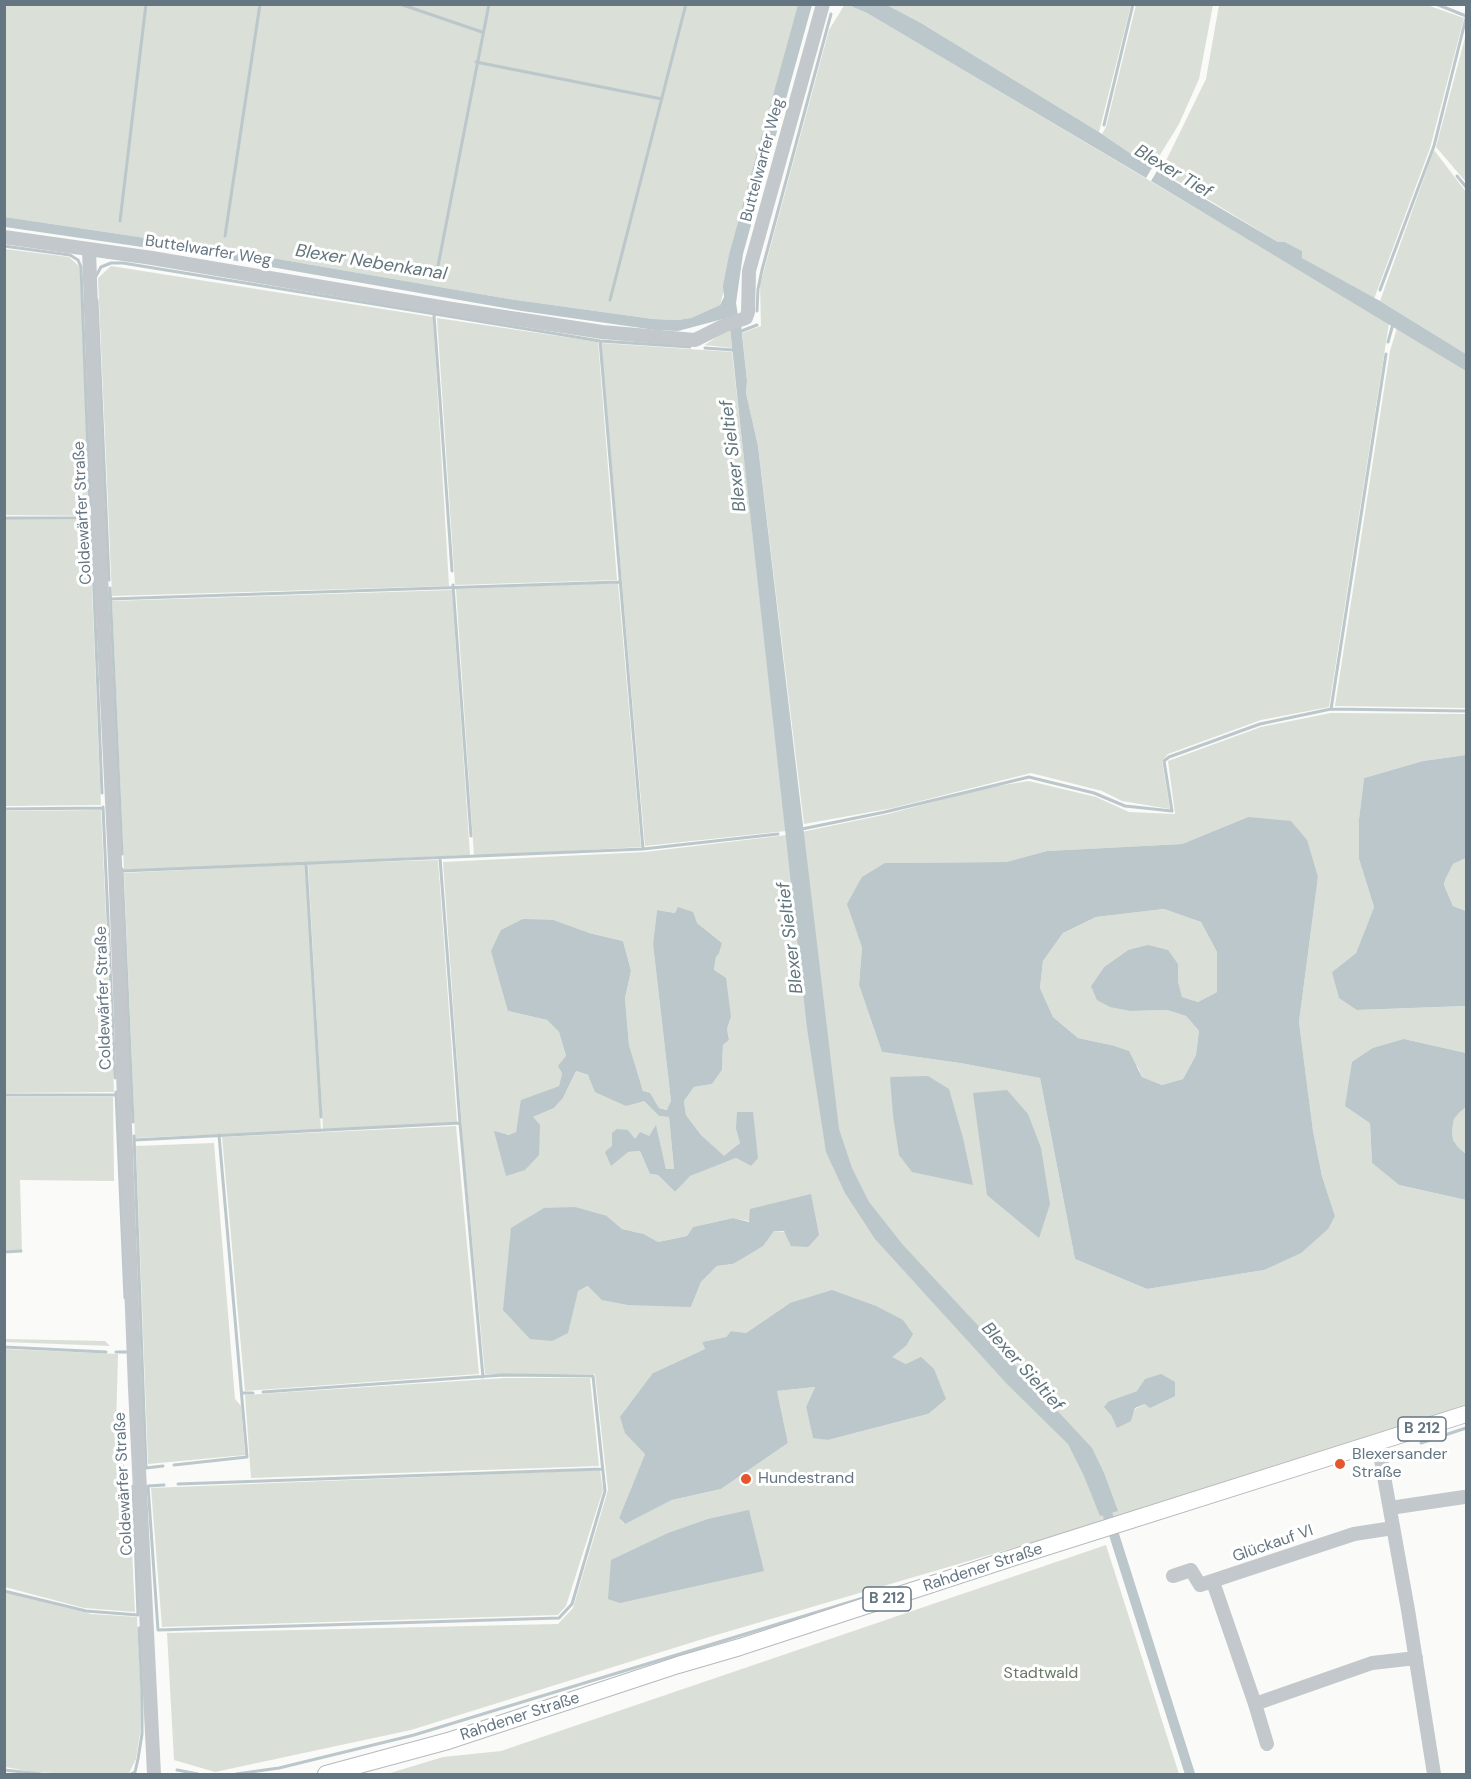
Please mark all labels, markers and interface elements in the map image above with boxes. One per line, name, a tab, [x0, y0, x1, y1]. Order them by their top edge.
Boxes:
street label: Buttelwarfer Weg	[737, 96, 789, 224]
water label: Blexer Tief	[1130, 141, 1216, 203]
street label: Buttelwarfer Weg	[144, 232, 272, 270]
water label: Blexer Nebenkanal	[294, 240, 448, 286]
water label: Blexer Sieltief	[716, 399, 752, 513]
street label: Coldewärfer Straße	[70, 441, 96, 585]
water label: Blexer Sieltief	[773, 881, 809, 995]
street label: Coldewärfer Straße	[92, 926, 116, 1070]
water label: Blexer Sieltief	[976, 1318, 1068, 1416]
street label: Coldewärfer Straße	[111, 1412, 137, 1556]
road number: B 212	[1398, 1417, 1446, 1441]
place label: Blexersander Straße	[1352, 1445, 1448, 1483]
marker: Blexersander Straße	[1333, 1457, 1347, 1471]
place label: Hundestrand	[758, 1469, 854, 1489]
marker: Hundestrand	[739, 1472, 753, 1486]
street label: Glückauf VI	[1230, 1521, 1316, 1567]
street label: Rahdener Straße	[921, 1540, 1045, 1596]
road number: B 212	[863, 1587, 911, 1611]
park label: Stadtwald	[1004, 1664, 1078, 1684]
street label: Rahdener Straße	[458, 1689, 582, 1745]

